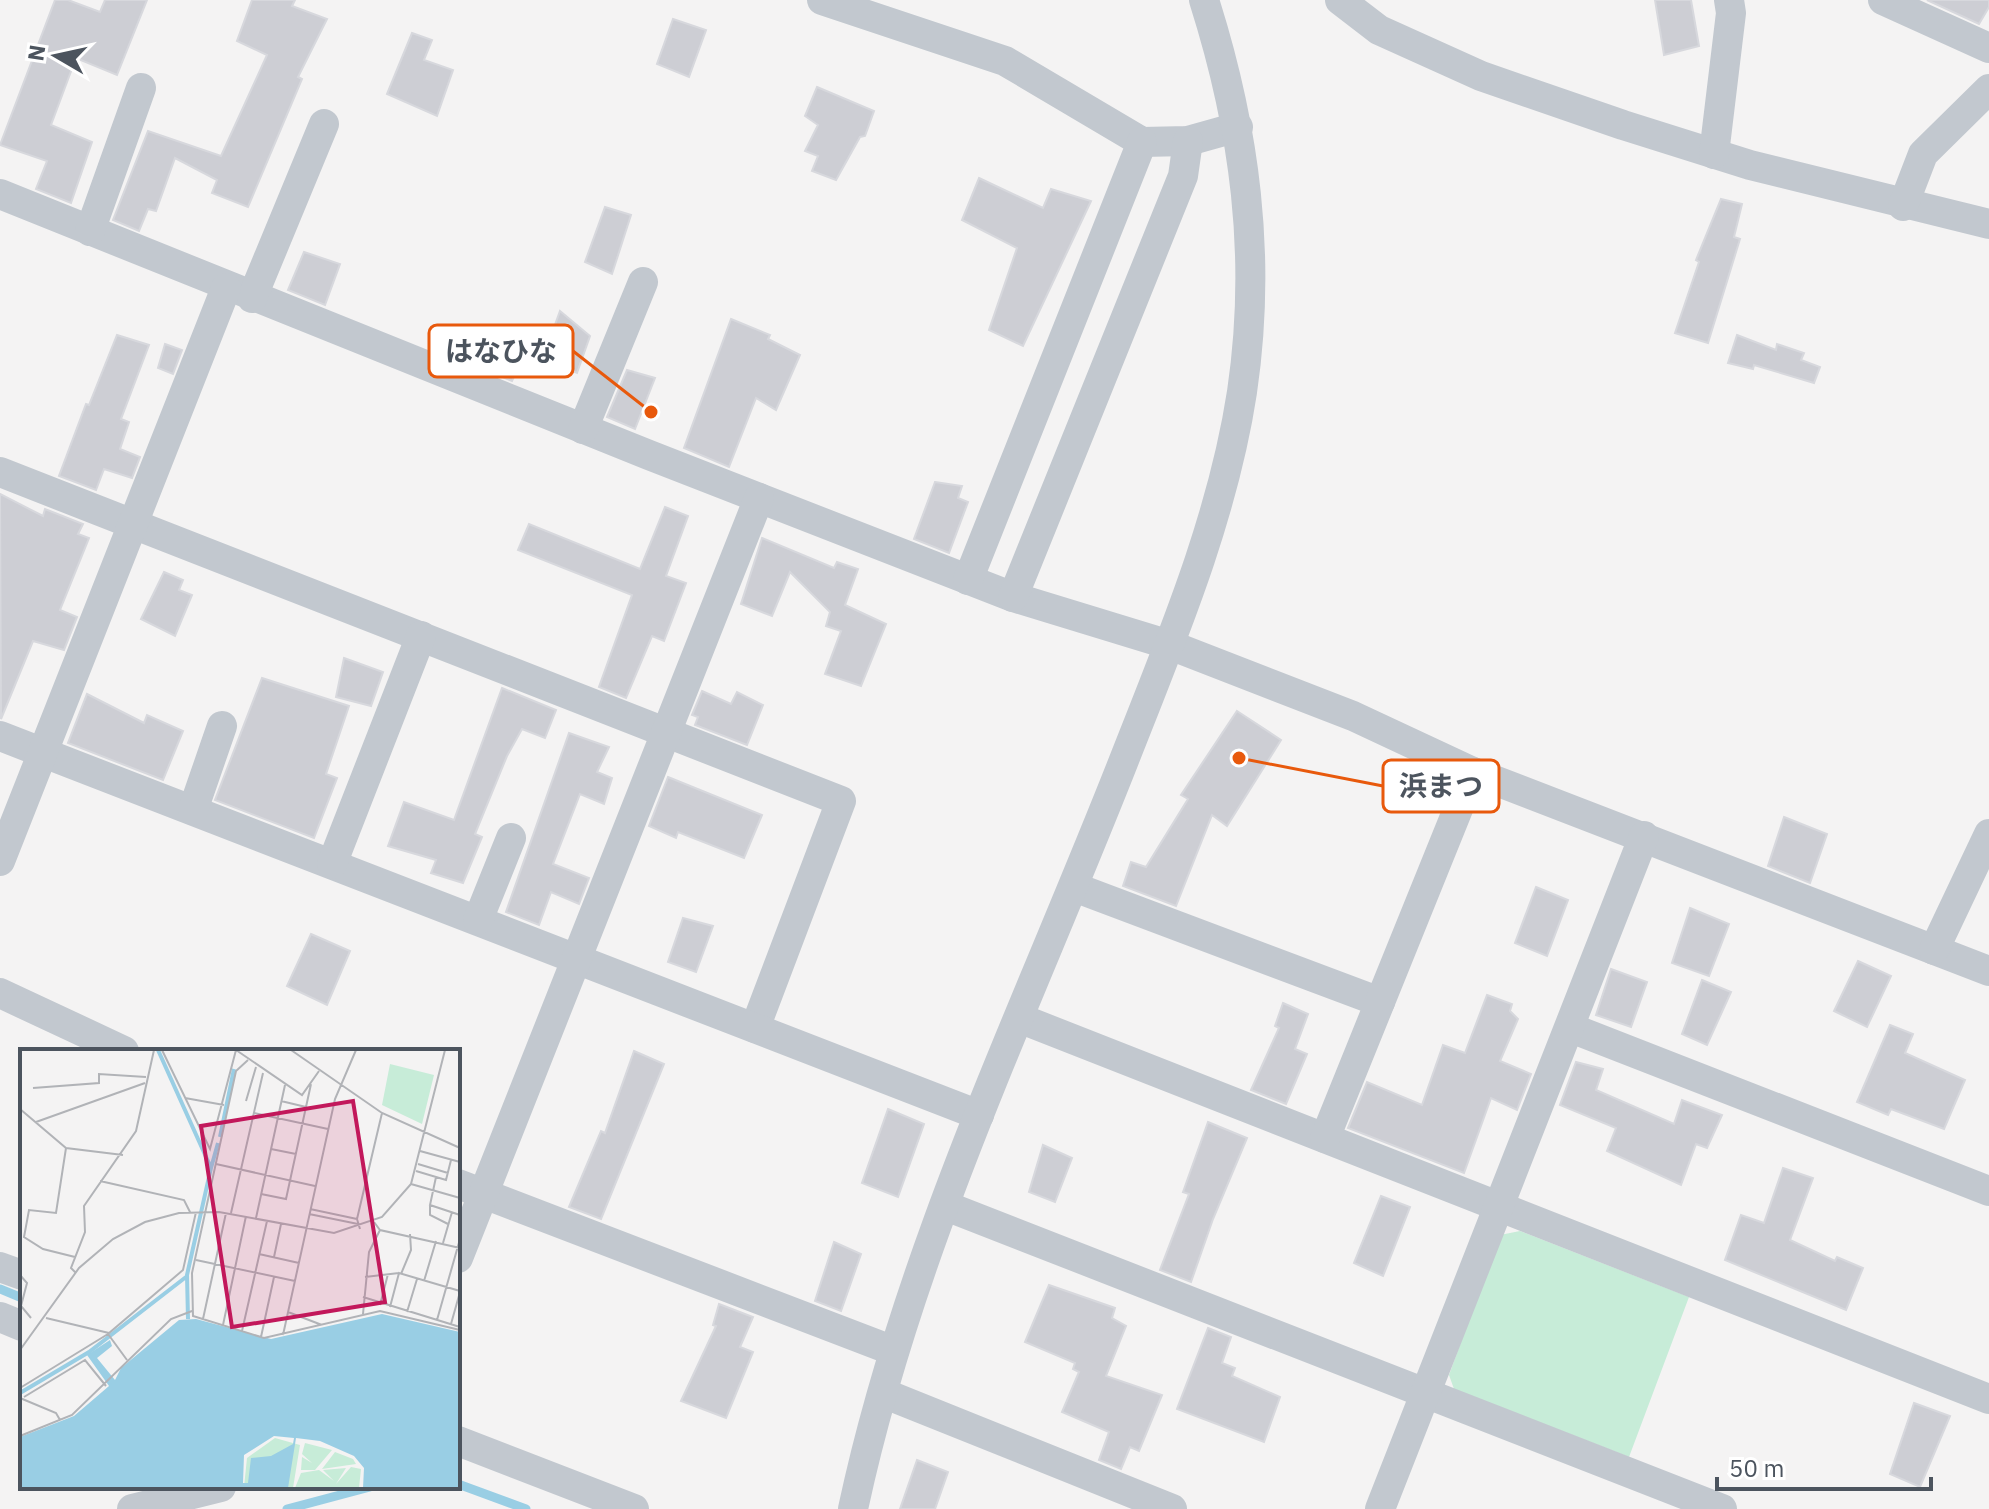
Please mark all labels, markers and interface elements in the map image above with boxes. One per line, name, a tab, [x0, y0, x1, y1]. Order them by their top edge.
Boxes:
north arrow	[16, 16, 96, 96]
text: N	[20, 43, 51, 63]
callout: はなひな	[429, 325, 573, 377]
text: はなひな	[445, 332, 557, 369]
callout: 浜まつ	[1383, 760, 1499, 812]
text: 浜まつ	[1399, 767, 1483, 804]
inset map	[20, 1049, 460, 1489]
scale bar	[1717, 1441, 1931, 1491]
text: 50 m	[1729, 1452, 1784, 1484]

